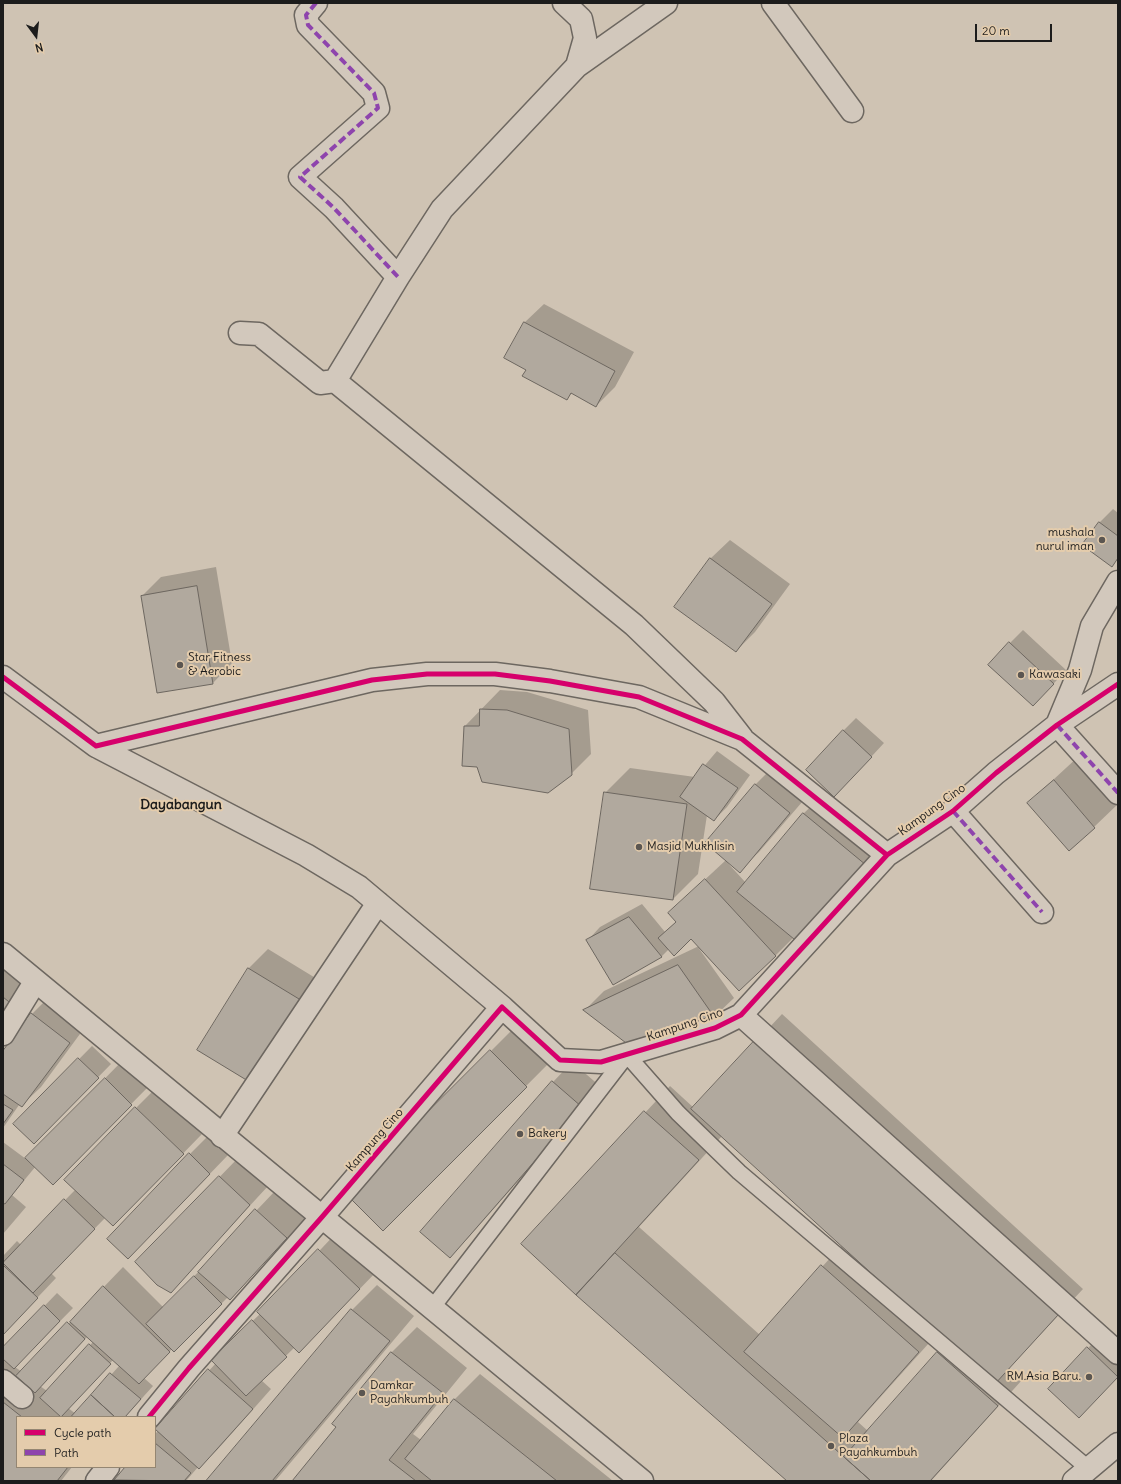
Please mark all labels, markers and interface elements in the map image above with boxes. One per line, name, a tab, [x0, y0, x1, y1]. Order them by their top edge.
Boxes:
north arrow	[16, 16, 56, 56]
scale bar	[977, 16, 1054, 42]
text: 20 m	[982, 23, 1010, 38]
text: N	[34, 40, 45, 55]
place label: mushala nurul iman	[1036, 526, 1094, 554]
marker: mushala nurul iman	[1097, 535, 1107, 545]
place label: Star Fitness & Aerobic	[188, 651, 251, 679]
marker: Star Fitness & Aerobic	[175, 660, 185, 670]
place label: Kawasaki	[1029, 668, 1081, 682]
marker: Kawasaki	[1016, 670, 1026, 680]
street label: Kampung Cino	[896, 781, 968, 839]
district label: Dayabangun	[140, 797, 222, 813]
place label: Masjid Mukhlisin	[647, 840, 734, 854]
marker: Masjid Mukhlisin	[634, 842, 644, 852]
street label: Kampung Cino	[645, 1005, 725, 1045]
street label: Kampung Cino	[344, 1105, 406, 1175]
place label: Bakery	[528, 1127, 567, 1141]
marker: Bakery	[515, 1129, 525, 1139]
place label: RM.Asia Baru.	[1006, 1370, 1081, 1384]
marker: RM.Asia Baru.	[1084, 1372, 1094, 1382]
place label: Damkar Payahkumbuh	[370, 1379, 449, 1407]
marker: Damkar Payahkumbuh	[357, 1388, 367, 1398]
legend	[16, 1416, 156, 1468]
text: Cycle path	[54, 1425, 111, 1440]
place label: Plaza Payahkumbuh	[839, 1432, 918, 1460]
marker: Plaza Payahkumbuh	[826, 1441, 836, 1451]
text: Path	[54, 1445, 79, 1460]

